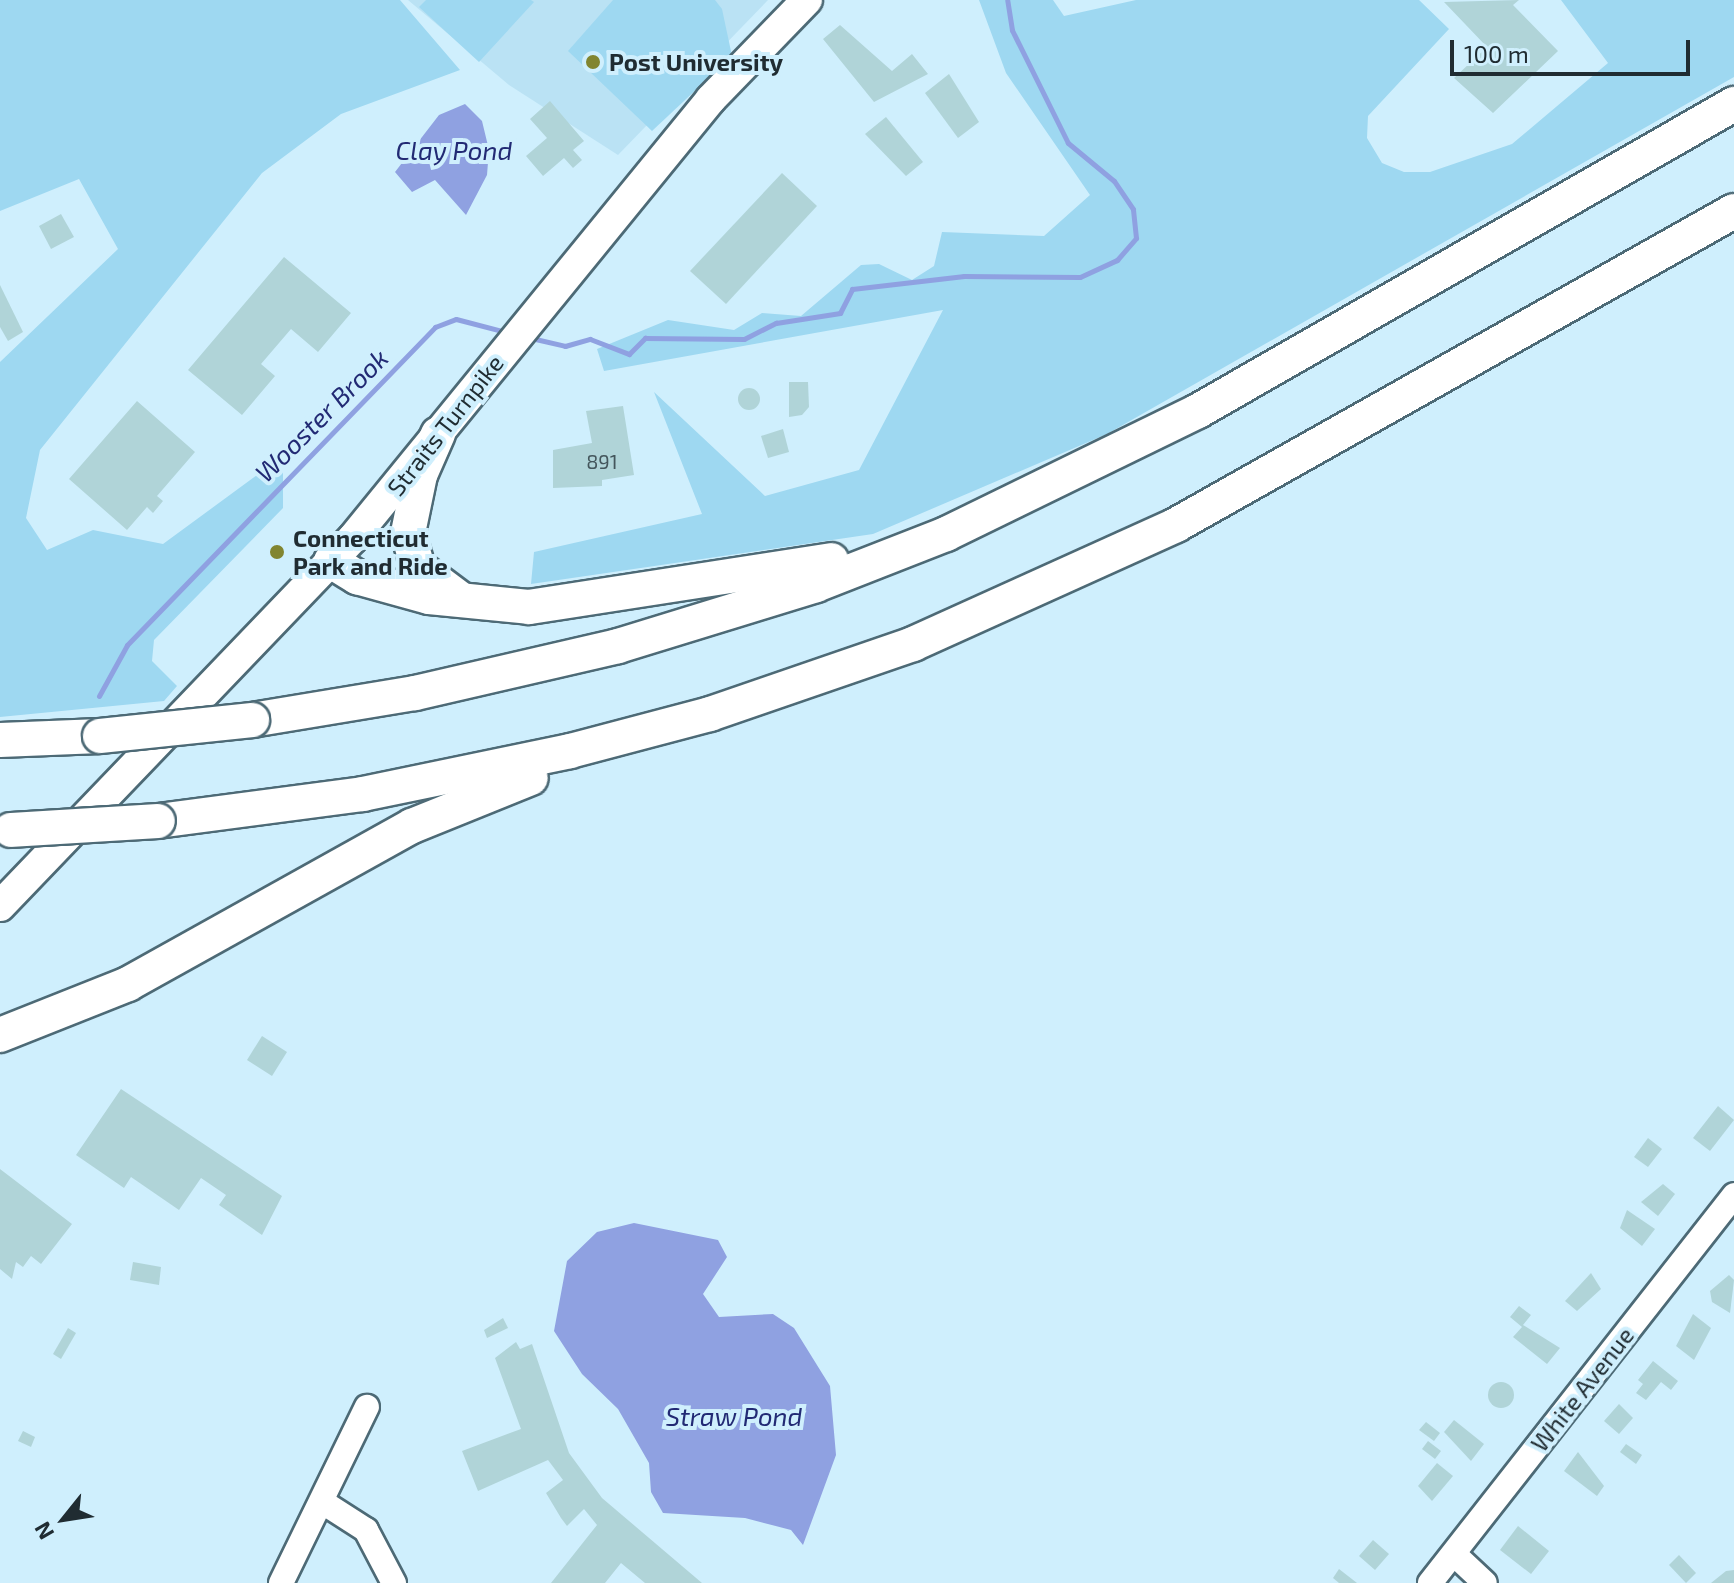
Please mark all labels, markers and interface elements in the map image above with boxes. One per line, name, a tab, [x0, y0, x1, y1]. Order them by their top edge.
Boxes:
scale bar	[1454, 24, 1694, 74]
text: 100 m	[1464, 39, 1529, 68]
place label: Post University	[609, 48, 783, 76]
marker: Post University	[584, 53, 602, 71]
water label: Clay Pond	[396, 134, 512, 166]
water label: Wooster Brook	[248, 342, 394, 488]
street label: Straits Turnpike	[381, 349, 509, 501]
house number: 891	[586, 449, 618, 473]
place label: Connecticut Park and Ride	[293, 524, 448, 580]
marker: Connecticut Park and Ride	[268, 543, 286, 561]
street label: White Avenue	[1524, 1321, 1640, 1457]
water label: Straw Pond	[666, 1400, 802, 1432]
north arrow	[24, 1479, 104, 1559]
text: N	[28, 1518, 58, 1544]

